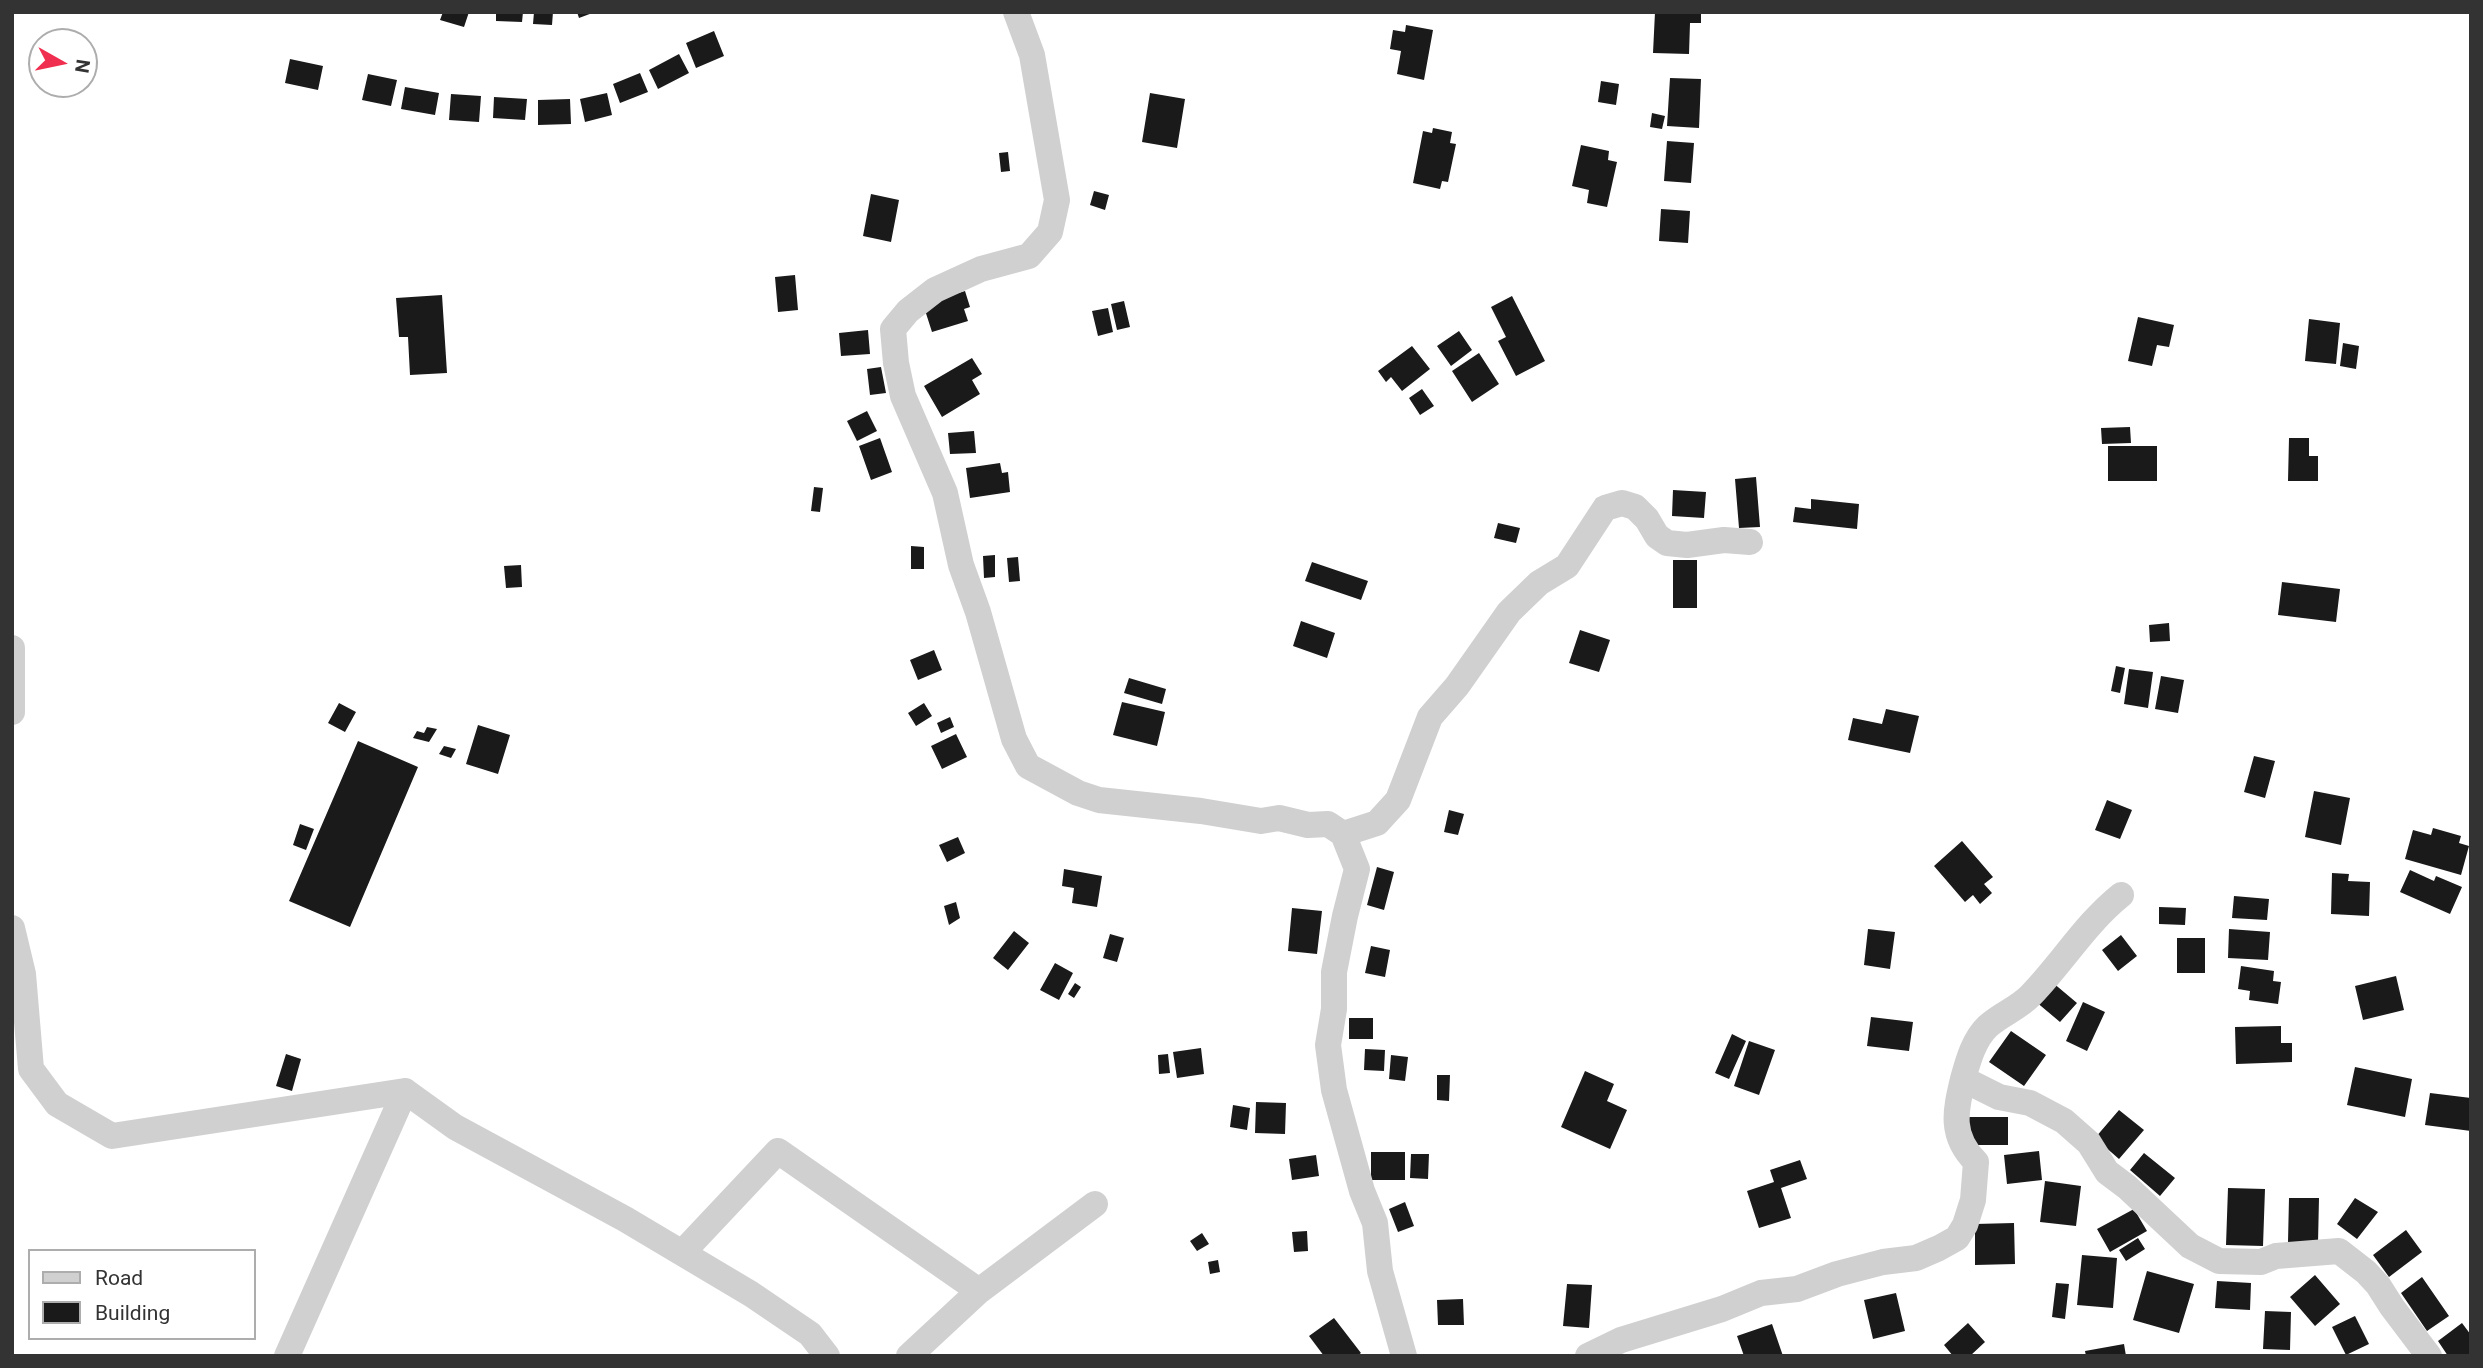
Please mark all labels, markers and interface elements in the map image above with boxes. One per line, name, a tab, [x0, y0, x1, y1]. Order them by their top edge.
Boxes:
north arrow	[28, 28, 98, 98]
text: N	[70, 58, 95, 74]
legend	[28, 1249, 256, 1340]
text: Road	[95, 1266, 143, 1290]
text: Building	[95, 1301, 170, 1325]

